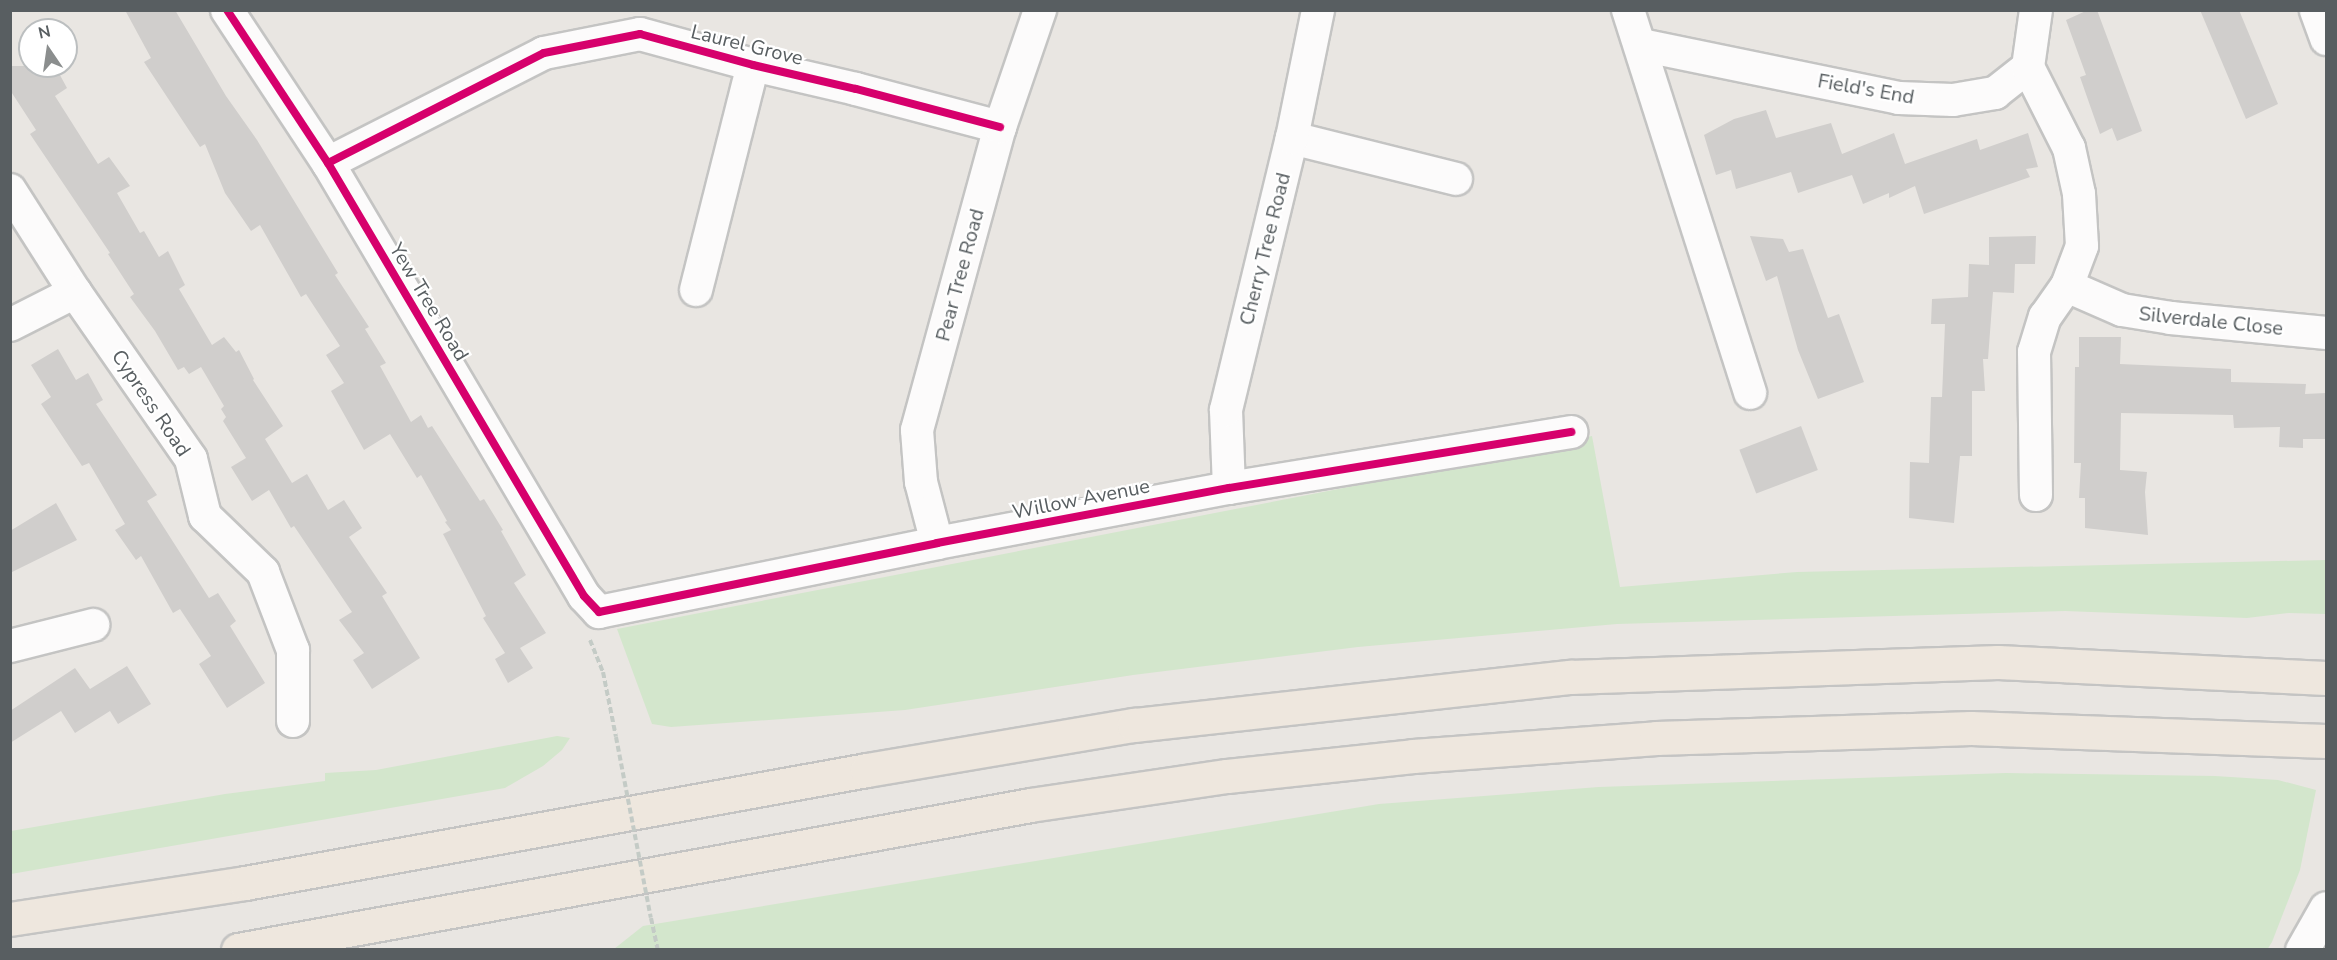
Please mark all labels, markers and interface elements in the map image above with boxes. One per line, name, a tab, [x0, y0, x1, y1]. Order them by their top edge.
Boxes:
north arrow	[18, 18, 78, 78]
street label: Laurel Grove	[688, 19, 806, 71]
text: N	[36, 20, 53, 44]
street label: Field's End	[1816, 69, 1916, 109]
street label: Cherry Tree Road	[1234, 170, 1296, 328]
street label: Pear Tree Road	[931, 206, 989, 344]
street label: Yew Tree Road	[384, 239, 474, 365]
street label: Silverdale Close	[2138, 301, 2284, 341]
street label: Cypress Road	[107, 345, 195, 461]
street label: Willow Avenue	[1010, 474, 1152, 524]

